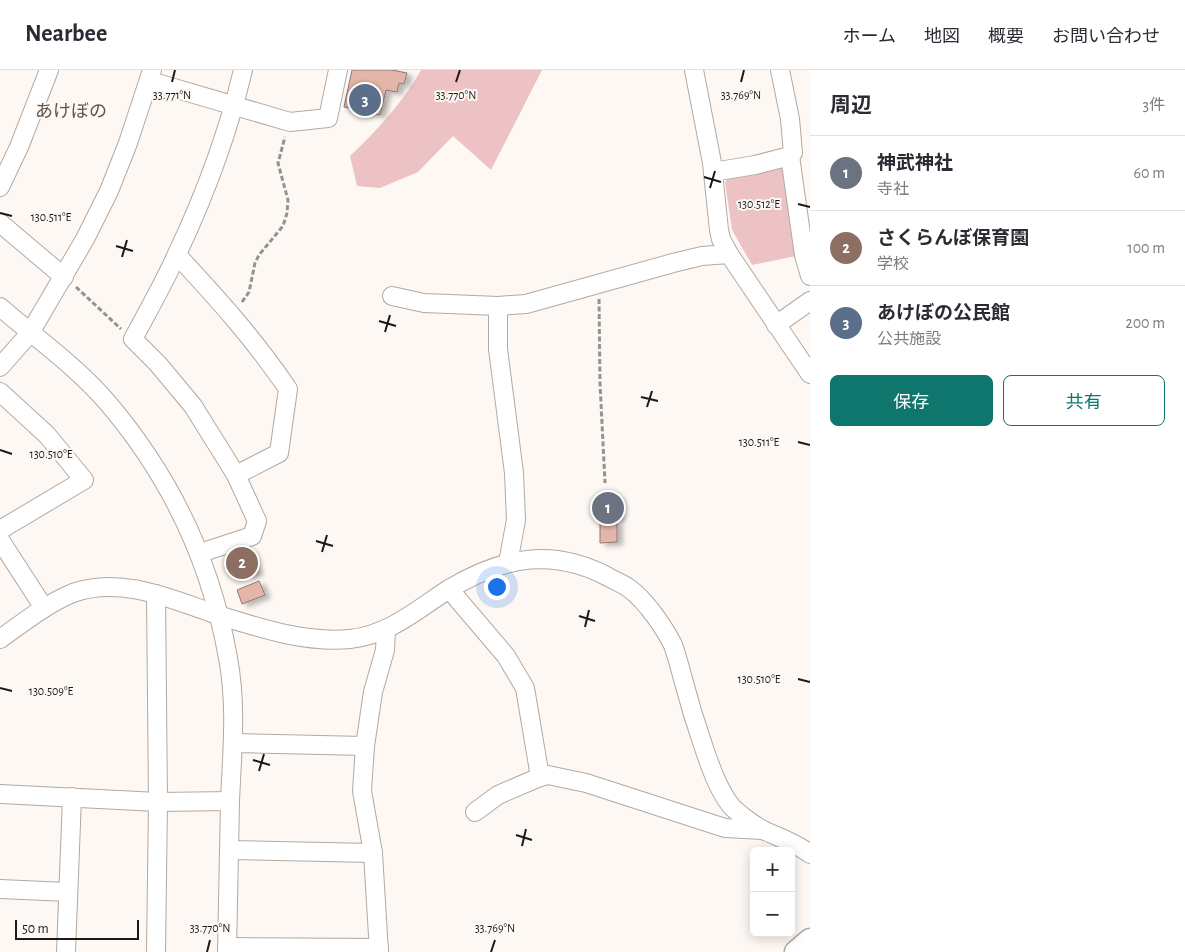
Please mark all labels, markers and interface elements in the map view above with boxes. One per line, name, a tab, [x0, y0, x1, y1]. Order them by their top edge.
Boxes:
text: Nearbee	[25, 22, 107, 46]
text: ホーム	[843, 28, 896, 46]
text: 地図	[924, 28, 960, 46]
text: 概要	[988, 28, 1024, 46]
text: お問い合わせ	[1052, 28, 1160, 46]
pin: 3	[349, 81, 381, 119]
text: 33.771°N	[153, 89, 191, 101]
text: 33.770°N	[436, 89, 476, 101]
text: 33.769°N	[721, 89, 761, 101]
text: 周辺	[830, 95, 872, 116]
text: 3件	[1142, 97, 1165, 113]
district label: あけぼの	[35, 102, 107, 121]
text: 神武神社	[877, 154, 953, 173]
text: 1	[843, 165, 849, 181]
text: 60 m	[1134, 165, 1165, 181]
text: 寺社	[877, 181, 909, 197]
text: 130.512°E	[738, 198, 780, 210]
text: 130.511°E	[31, 211, 72, 223]
text: さくらんぼ保育園	[877, 229, 1029, 248]
text: 2	[842, 240, 850, 256]
text: 100 m	[1127, 240, 1165, 256]
text: 学校	[877, 256, 909, 272]
text: あけぼの公民館	[877, 304, 1010, 323]
text: 3	[843, 315, 849, 331]
text: 200 m	[1125, 315, 1165, 331]
text: 公共施設	[877, 331, 941, 347]
button: 保存	[830, 375, 993, 426]
button: 共有	[1003, 375, 1165, 426]
text: 130.511°E	[739, 436, 780, 448]
text: 130.510°E	[30, 448, 73, 460]
pin: 1	[592, 489, 624, 527]
pin: 2	[226, 544, 258, 582]
your location	[484, 574, 510, 600]
text: 130.510°E	[738, 673, 781, 685]
text: 130.509°E	[29, 685, 73, 697]
map controls	[750, 847, 795, 937]
button: +	[750, 847, 795, 892]
button: −	[750, 892, 795, 937]
scale bar	[15, 917, 139, 940]
text: 50 m	[22, 922, 49, 936]
text: 33.770°N	[190, 922, 230, 934]
text: 33.769°N	[475, 922, 515, 934]

